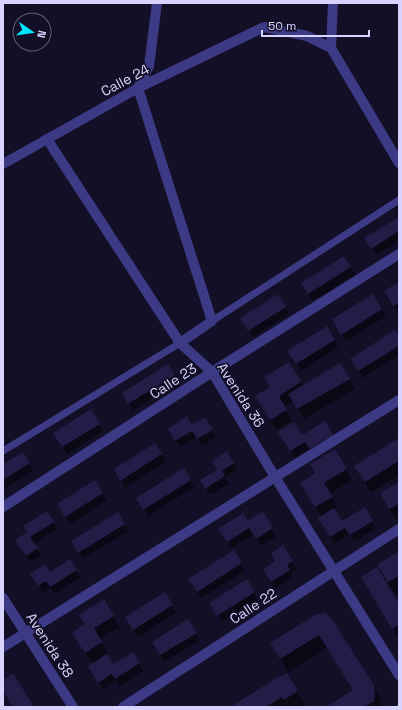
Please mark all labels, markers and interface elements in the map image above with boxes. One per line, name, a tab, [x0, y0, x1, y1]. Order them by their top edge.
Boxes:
north arrow	[12, 12, 52, 52]
scale bar	[262, 12, 369, 38]
text: 50 m	[268, 18, 296, 34]
text: N	[34, 29, 49, 39]
street label: Calle 24	[98, 60, 153, 100]
street label: Calle 23	[146, 359, 200, 403]
street label: Avenida 36	[213, 359, 269, 431]
street label: Calle 22	[226, 584, 280, 628]
street label: Avenida 38	[22, 609, 78, 681]

